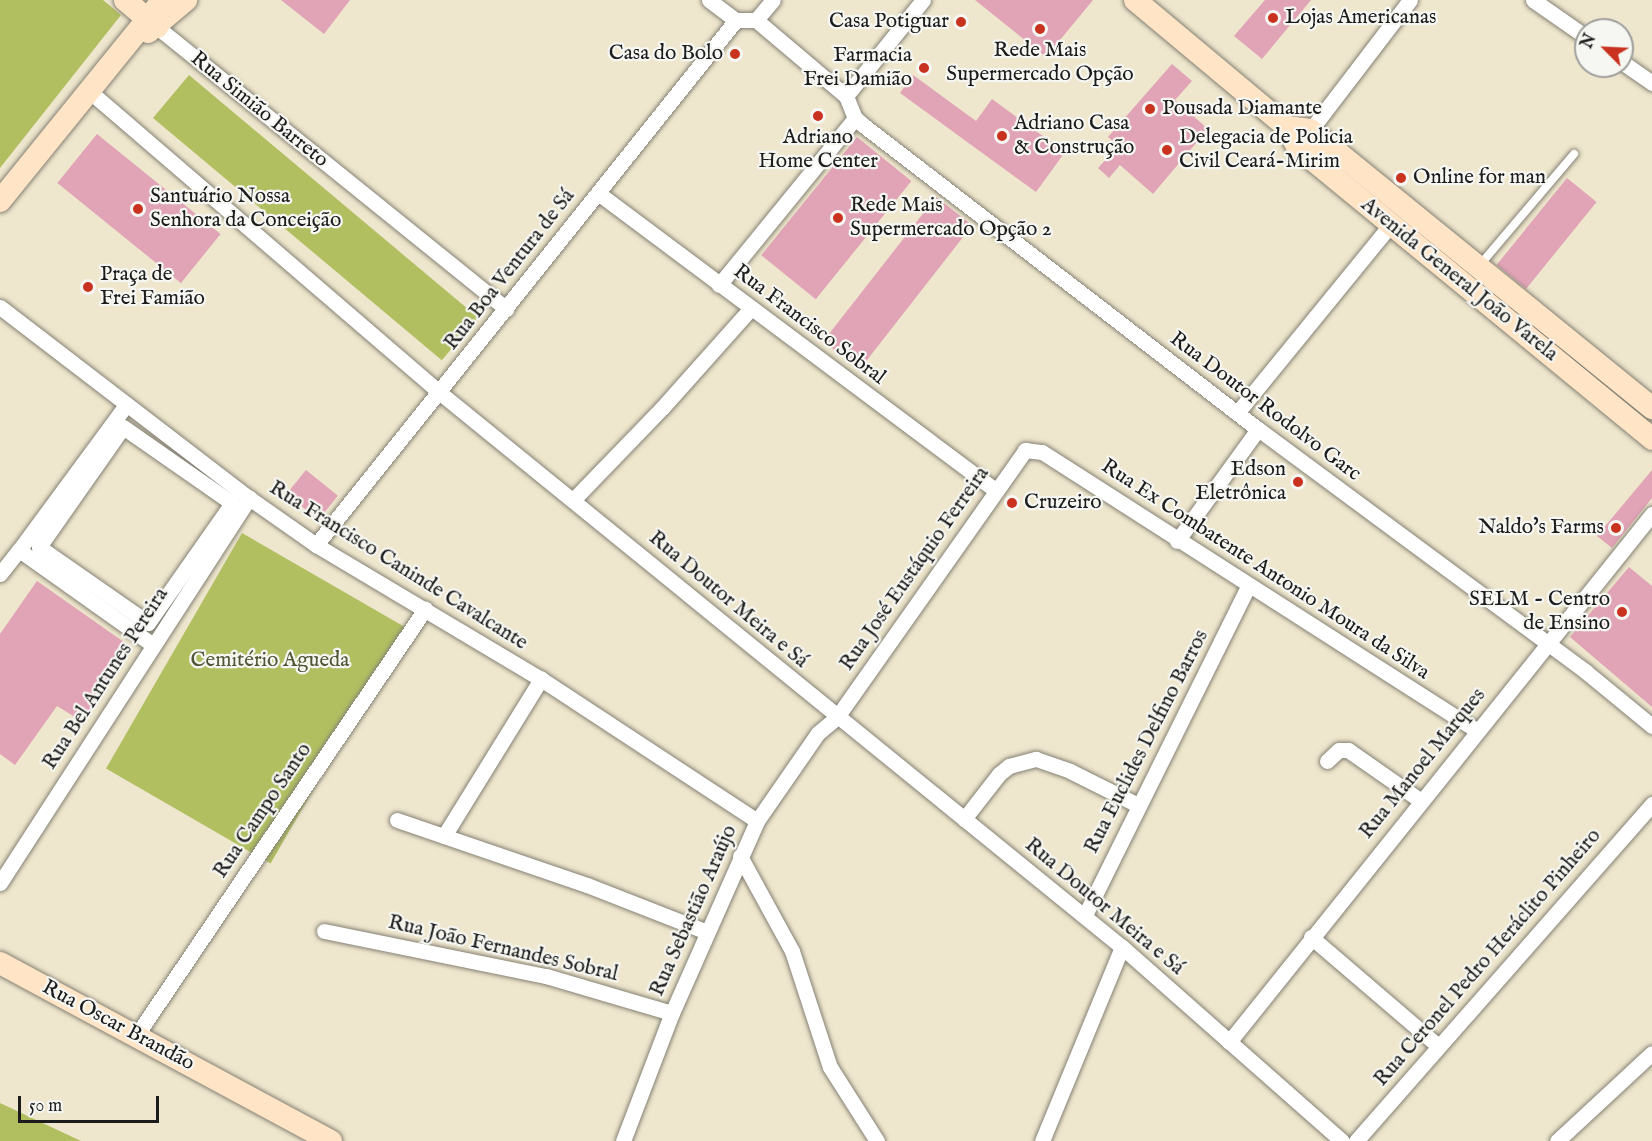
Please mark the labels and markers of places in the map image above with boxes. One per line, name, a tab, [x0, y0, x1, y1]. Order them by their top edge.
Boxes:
place label: Lojas Americanas	[1285, 5, 1436, 31]
place label: Casa Potiguar	[829, 9, 949, 35]
marker: Lojas Americanas	[1266, 11, 1280, 25]
marker: Casa Potiguar	[954, 15, 968, 29]
marker: Rede Mais Supermercado Opção	[1033, 22, 1047, 36]
place label: Rede Mais Supermercado Opção	[946, 38, 1134, 88]
place label: Casa do Bolo	[609, 41, 723, 67]
place label: Farmacia Frei Damião	[803, 43, 912, 93]
marker: Casa do Bolo	[728, 47, 742, 61]
marker: Farmacia Frei Damião	[917, 61, 931, 75]
place label: Pousada Diamante	[1162, 96, 1322, 122]
marker: Pousada Diamante	[1143, 102, 1157, 116]
marker: Adriano Home Center	[811, 109, 825, 123]
place label: Adriano Casa & Construção	[1014, 111, 1134, 161]
place label: Adriano Home Center	[758, 125, 878, 175]
place label: Delegacia de Policia Civil Ceará-Mirim	[1179, 125, 1353, 175]
marker: Adriano Casa & Construção	[995, 129, 1009, 143]
marker: Delegacia de Policia Civil Ceará-Mirim	[1160, 143, 1174, 157]
place label: Online for man	[1413, 165, 1546, 191]
marker: Online for man	[1394, 171, 1408, 185]
place label: Santuário Nossa Senhora da Conceição	[150, 184, 341, 234]
place label: Rede Mais Supermercado Opção 2	[850, 193, 1052, 243]
marker: Santuário Nossa Senhora da Conceição	[131, 202, 145, 216]
marker: Rede Mais Supermercado Opção 2	[831, 211, 845, 225]
place label: Praça de Frei Famião	[100, 262, 205, 312]
marker: Praça de Frei Famião	[81, 280, 95, 294]
place label: Edson Eletrônica	[1195, 457, 1286, 507]
marker: Edson Eletrônica	[1291, 475, 1305, 489]
place label: Cruzeiro	[1024, 490, 1102, 516]
marker: Cruzeiro	[1005, 496, 1019, 510]
place label: Naldo's Farms	[1478, 515, 1604, 541]
marker: Naldo's Farms	[1609, 521, 1623, 535]
place label: SELM - Centro de Ensino	[1469, 587, 1610, 637]
marker: SELM - Centro de Ensino	[1615, 605, 1629, 619]

